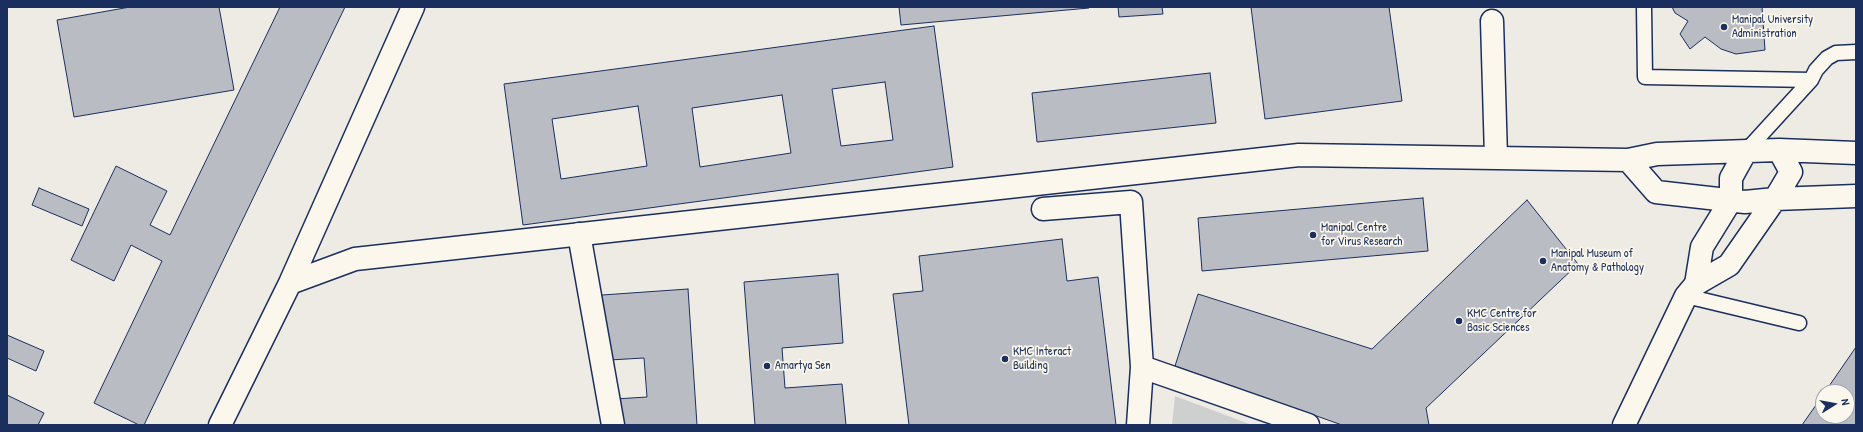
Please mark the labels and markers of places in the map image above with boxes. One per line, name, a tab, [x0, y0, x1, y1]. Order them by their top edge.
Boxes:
place label: Manipal University Administration	[1732, 13, 1813, 41]
marker: Manipal University Administration	[1719, 22, 1729, 32]
place label: Manipal Centre for Virus Research	[1321, 221, 1402, 249]
marker: Manipal Centre for Virus Research	[1308, 230, 1318, 240]
place label: Manipal Museum of Anatomy & Pathology	[1551, 247, 1644, 275]
marker: Manipal Museum of Anatomy & Pathology	[1538, 256, 1548, 266]
place label: KMC Centre for Basic Sciences	[1467, 307, 1537, 335]
marker: KMC Centre for Basic Sciences	[1454, 316, 1464, 326]
place label: KMC Interact Building	[1013, 345, 1071, 373]
marker: KMC Interact Building	[1000, 354, 1010, 364]
place label: Amartya Sen	[775, 359, 831, 373]
marker: Amartya Sen	[762, 361, 772, 371]

